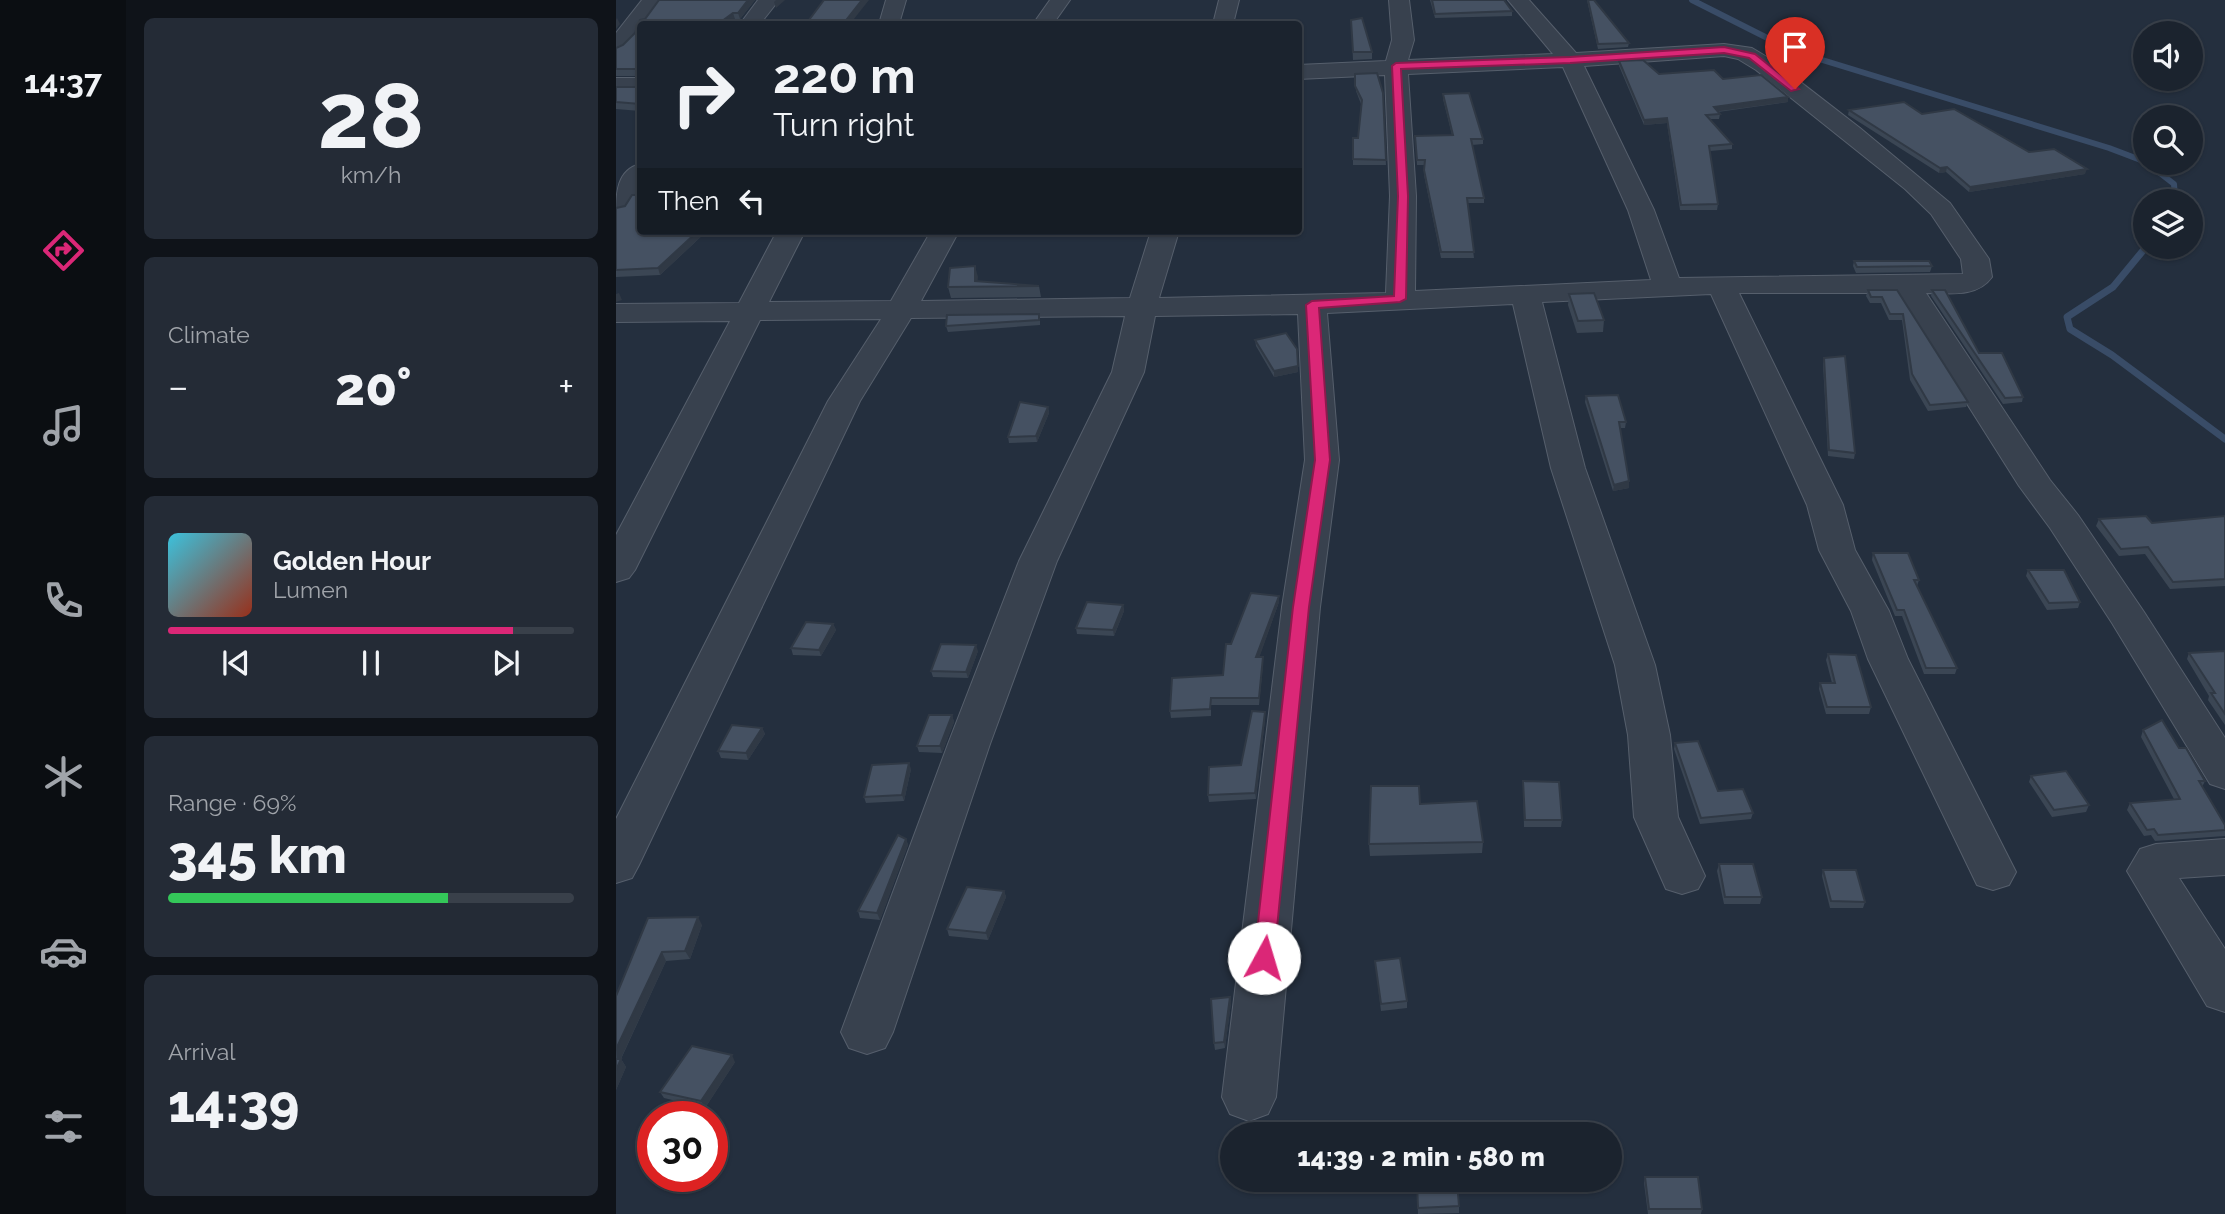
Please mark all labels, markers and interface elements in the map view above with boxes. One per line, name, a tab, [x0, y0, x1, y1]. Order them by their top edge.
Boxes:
pin	[1765, 17, 1825, 89]
map controls	[2133, 21, 2203, 259]
button: sound	[2133, 21, 2203, 91]
icon: arrive	[1776, 28, 1814, 66]
text: 220 m	[773, 47, 916, 104]
icon: right	[658, 49, 749, 140]
text: 28	[318, 62, 424, 169]
text: 14:37	[24, 63, 102, 100]
button: search	[2133, 105, 2203, 175]
text: Turn right	[773, 106, 914, 143]
text: km/h	[341, 161, 401, 188]
icon: left	[733, 182, 771, 220]
text: Then	[658, 186, 719, 216]
button: layers	[2133, 189, 2203, 259]
icon: directions	[39, 226, 88, 275]
text: Climate	[168, 321, 250, 348]
text: 20°	[335, 356, 412, 417]
text: −	[168, 364, 188, 409]
text: +	[558, 364, 574, 409]
icon: music	[39, 401, 88, 450]
text: Golden Hour	[273, 546, 431, 576]
icon: phone	[39, 576, 88, 625]
text: Lumen	[273, 576, 348, 603]
icon: previous	[217, 644, 255, 682]
icon: pause	[352, 644, 390, 682]
icon: next	[487, 644, 525, 682]
icon: climate	[39, 752, 88, 801]
text: Range · 69%	[168, 789, 296, 816]
text: 345 km	[168, 824, 347, 885]
position arrow	[1227, 921, 1301, 995]
icon: car	[39, 927, 88, 976]
text: Arrival	[168, 1038, 235, 1065]
text: 14:39	[168, 1073, 299, 1134]
speed limit sign: 30	[637, 1101, 728, 1192]
icon: filters	[39, 1102, 88, 1151]
text: 14:39 · 2 min · 580 m	[1297, 1142, 1545, 1172]

